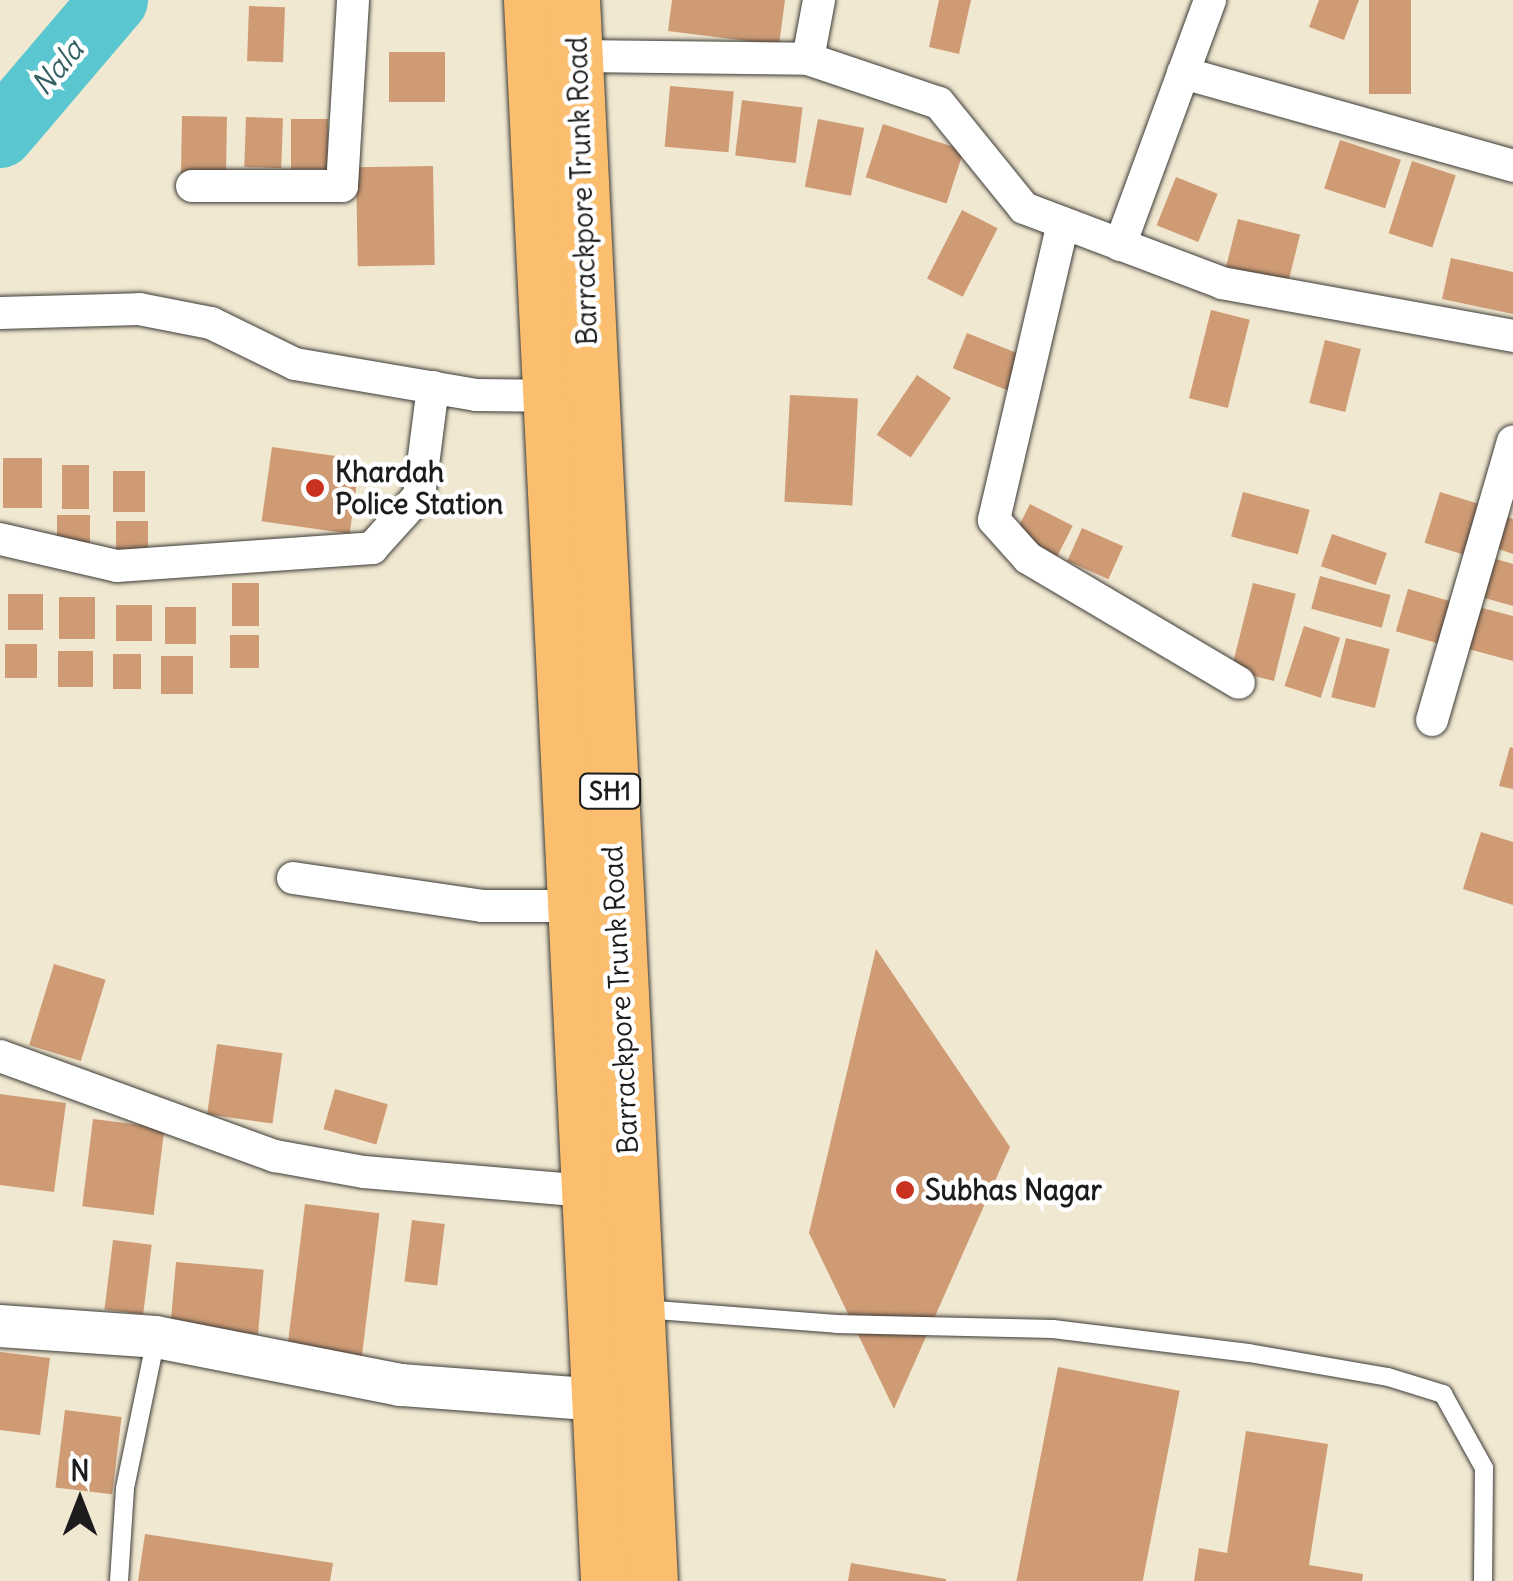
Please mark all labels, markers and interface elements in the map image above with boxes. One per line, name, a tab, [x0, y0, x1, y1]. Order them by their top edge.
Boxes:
water label: Nala	[23, 32, 91, 102]
street label: Barrackpore Trunk Road	[560, 36, 604, 346]
place label: Khardah Police Station	[335, 455, 503, 521]
marker: Khardah Police Station	[304, 477, 326, 499]
road number: SH1	[578, 771, 642, 811]
street label: Barrackpore Trunk Road	[595, 845, 645, 1155]
place label: Subhas Nagar	[925, 1173, 1102, 1207]
marker: Subhas Nagar	[894, 1179, 916, 1201]
north arrow	[30, 1451, 130, 1551]
text: N	[70, 1453, 90, 1489]

